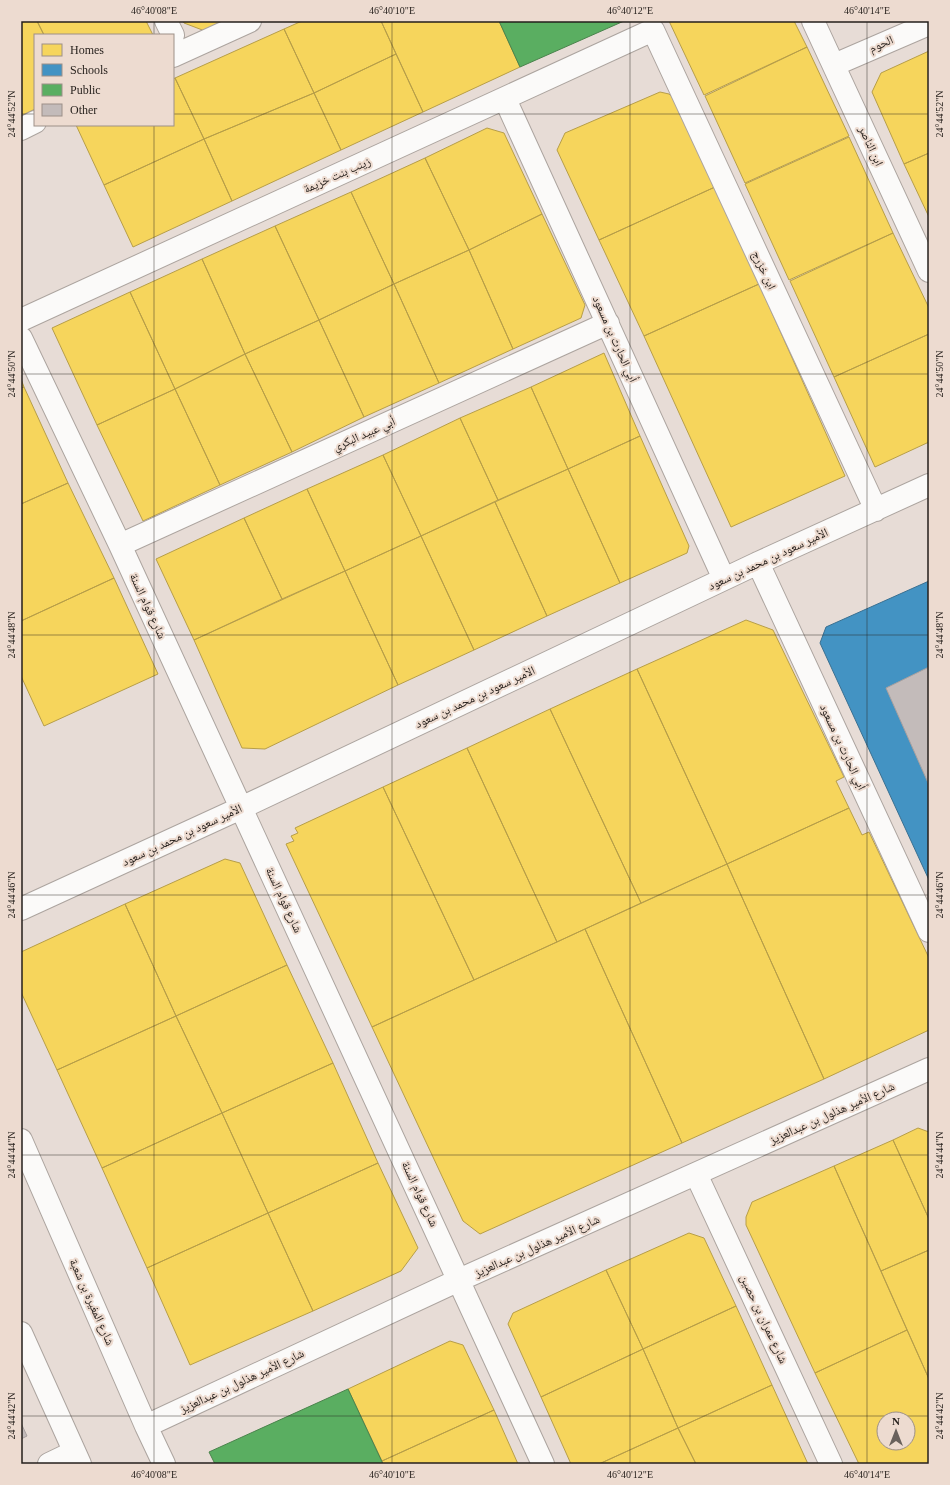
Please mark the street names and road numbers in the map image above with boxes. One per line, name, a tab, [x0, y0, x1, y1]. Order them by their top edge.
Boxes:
street label: الحوم	[867, 32, 896, 56]
street label: ابن الناصر	[855, 123, 886, 168]
street label: زينب بنت خزيمة	[301, 154, 373, 196]
street label: ابن خزرج	[749, 248, 779, 292]
street label: أبي الحارث بن مسعود	[587, 294, 640, 386]
street label: أبي عبيد البكري	[331, 414, 399, 457]
street label: الأمير سعود بن محمد بن سعود	[706, 525, 830, 593]
street label: شارع قوام السنة	[126, 571, 169, 641]
street label: الأمير سعود بن محمد بن سعود	[413, 663, 537, 731]
street label: أبي الحارث بن مسعود	[814, 702, 869, 794]
street label: الأمير سعود بن محمد بن سعود	[120, 801, 244, 869]
street label: شارع قوام السنة	[262, 865, 305, 935]
street label: شارع الأمير هذلول بن عبدالعزيز	[766, 1079, 897, 1148]
street label: شارع قوام السنة	[398, 1159, 441, 1229]
street label: شارع الأمير هذلول بن عبدالعزيز	[471, 1212, 602, 1281]
street label: شارع المغيرة بن شعبة	[66, 1257, 117, 1348]
street label: شارع عمران بن حصين	[736, 1272, 791, 1366]
street label: شارع الأمير هذلول بن عبدالعزيز	[177, 1346, 307, 1417]

